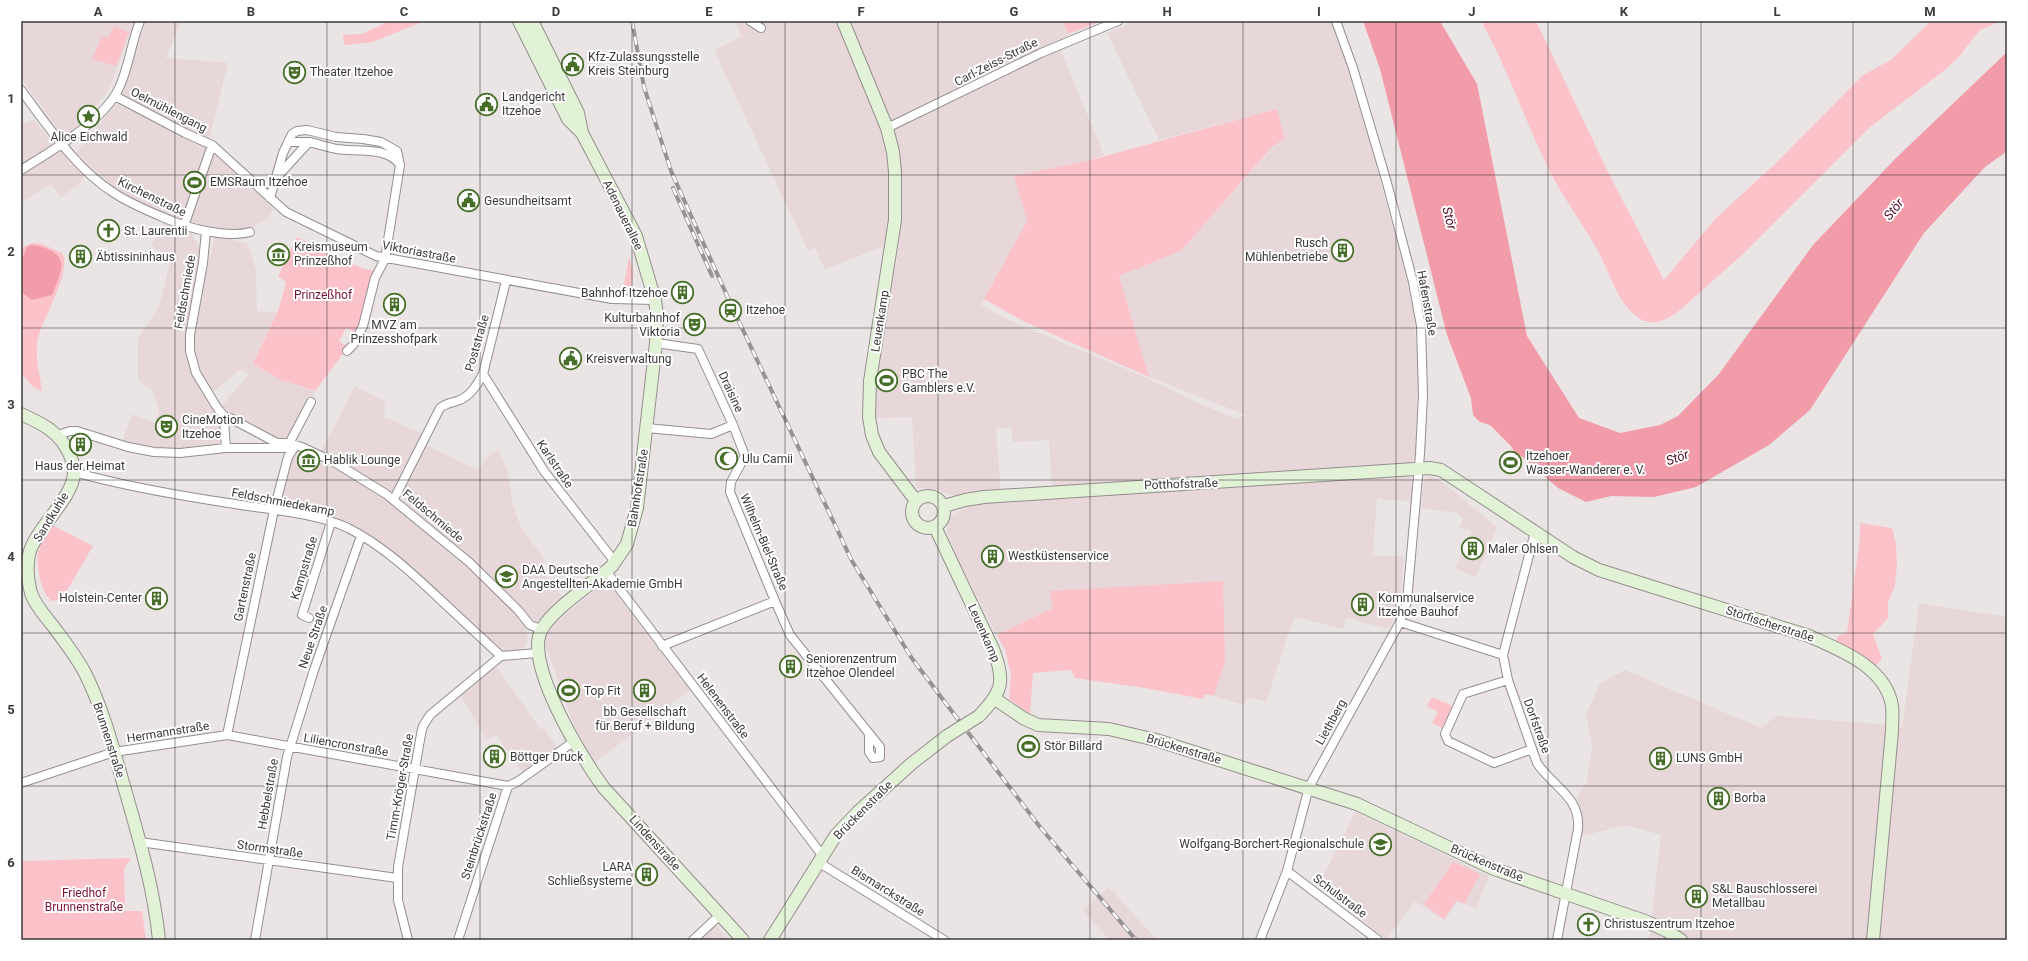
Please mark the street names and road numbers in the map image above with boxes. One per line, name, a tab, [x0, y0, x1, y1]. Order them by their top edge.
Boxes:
street label: Carl-Zeiss-Straße	[952, 35, 1040, 89]
street label: Oelmühlengang	[128, 85, 210, 135]
street label: Kirchenstraße	[116, 174, 188, 220]
street label: Adenauerallee	[600, 178, 646, 252]
street label: Viktoriastraße	[381, 238, 457, 266]
street label: Feldschmiede	[172, 254, 198, 330]
street label: Hafenstraße	[1414, 269, 1440, 337]
street label: Leuenkamp	[868, 289, 892, 353]
street label: Poststraße	[462, 313, 492, 373]
street label: Draisine	[716, 369, 746, 415]
street label: Karlstraße	[534, 437, 576, 491]
street label: Bahnhofstraße	[625, 448, 651, 528]
street label: Potthofstraße	[1144, 476, 1218, 492]
street label: Feldschmiedekamp	[230, 485, 336, 519]
street label: Feldschmiede	[400, 487, 466, 545]
street label: Sandkuhle	[30, 490, 72, 544]
street label: Wilhelm-Biel-Straße	[737, 491, 791, 593]
street label: Kampstraße	[288, 535, 320, 601]
street label: Gartenstraße	[231, 551, 259, 623]
street label: Leuenkamp	[965, 602, 1003, 665]
street label: Störfischerstraße	[1724, 603, 1816, 645]
street label: Neue Straße	[296, 604, 330, 670]
street label: Helenenstraße	[694, 671, 752, 741]
street label: Liethberg	[1313, 697, 1349, 747]
street label: Dorfstraße	[1521, 697, 1553, 755]
street label: Brunnenstraße	[90, 701, 128, 779]
street label: Hermannstraße	[126, 719, 210, 745]
street label: Liliencronstraße	[302, 731, 390, 759]
street label: Brückenstraße	[1145, 731, 1223, 767]
street label: Timm-Kröger-Straße	[384, 733, 416, 841]
street label: Hebbelstraße	[255, 757, 281, 831]
street label: Brückenstraße	[831, 778, 895, 842]
street label: Steinbrückstraße	[458, 791, 500, 881]
street label: Lindenstraße	[626, 812, 684, 874]
street label: Stormstraße	[236, 837, 304, 861]
street label: Brückenstraße	[1449, 841, 1525, 885]
street label: Bismarckstraße	[849, 863, 927, 919]
street label: Schulstraße	[1310, 871, 1370, 921]

